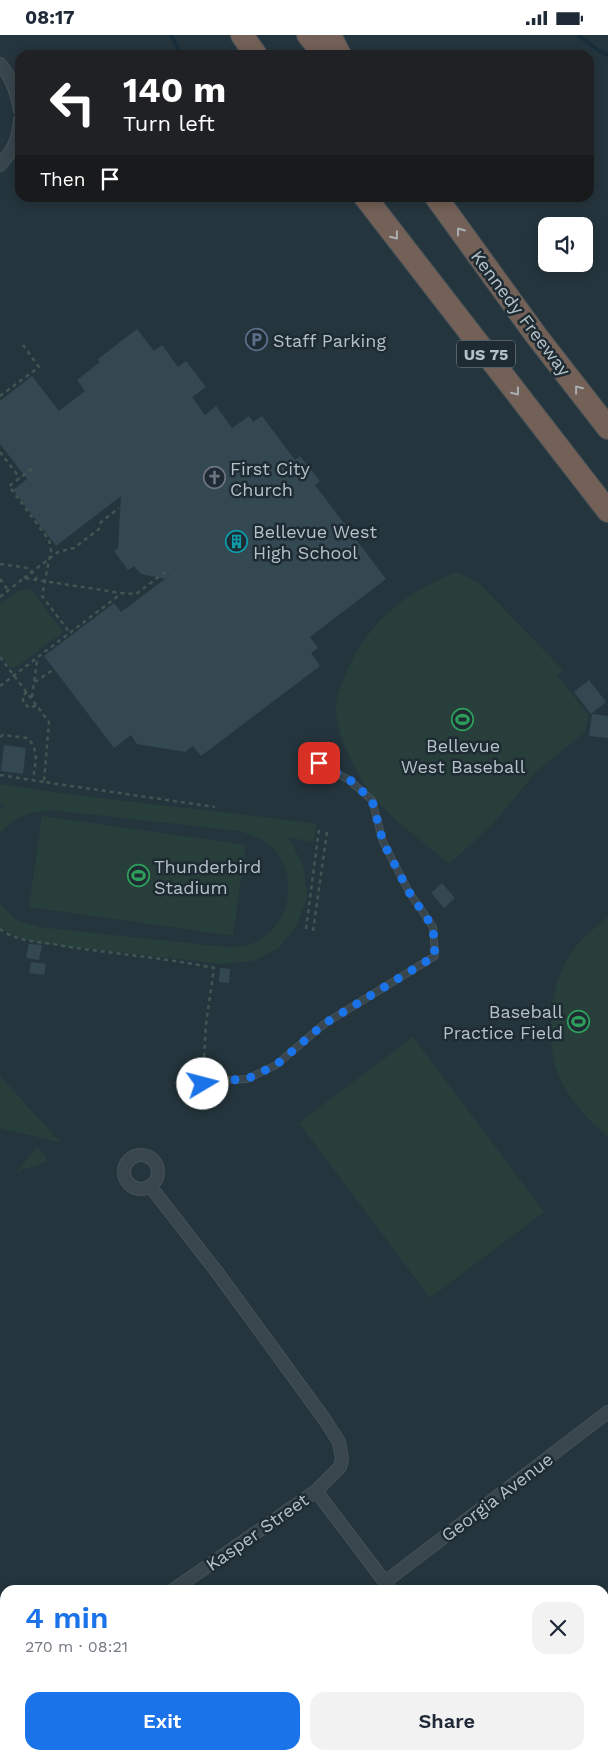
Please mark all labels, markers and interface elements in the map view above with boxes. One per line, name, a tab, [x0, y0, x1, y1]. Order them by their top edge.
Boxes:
text: 08:17	[25, 6, 75, 29]
text: 140 m	[123, 69, 226, 111]
icon: left	[40, 70, 105, 135]
text: Turn left	[123, 111, 215, 136]
icon: arrive	[96, 165, 124, 193]
text: Then	[40, 168, 86, 191]
map controls	[538, 217, 593, 272]
button: sound	[538, 217, 593, 272]
one-way arrow	[457, 227, 466, 237]
one-way arrow	[389, 230, 397, 239]
street label: Kennedy Freeway	[467, 246, 576, 381]
parking icon: Staff Parking	[245, 328, 269, 352]
place label: Staff Parking	[273, 330, 386, 351]
road number: US 75	[457, 341, 515, 367]
one-way arrow	[510, 386, 518, 395]
one-way arrow	[575, 386, 584, 395]
place label: First City Church	[230, 458, 311, 500]
church icon: First City Church	[202, 466, 226, 490]
place label: Bellevue West High School	[253, 521, 377, 563]
building icon: Bellevue West High School	[225, 529, 249, 553]
sports icon: Bellevue West Baseball	[451, 708, 475, 732]
place label: Bellevue West Baseball	[401, 735, 526, 777]
pin	[298, 742, 340, 784]
icon: arrive	[305, 749, 333, 777]
place label: Thunderbird Stadium	[154, 856, 261, 898]
sports icon: Thunderbird Stadium	[126, 864, 150, 888]
place label: Baseball Practice Field	[443, 1001, 563, 1043]
sports icon: Baseball Practice Field	[567, 1009, 591, 1033]
position arrow	[176, 1057, 228, 1109]
street label: Georgia Avenue	[437, 1448, 557, 1546]
street label: Kasper Street	[202, 1489, 313, 1575]
text: 4 min	[25, 1600, 109, 1635]
button: close	[532, 1602, 584, 1654]
text: 270 m · 08:21	[25, 1637, 128, 1656]
button: Exit	[25, 1692, 300, 1750]
button: Share	[310, 1692, 584, 1750]

